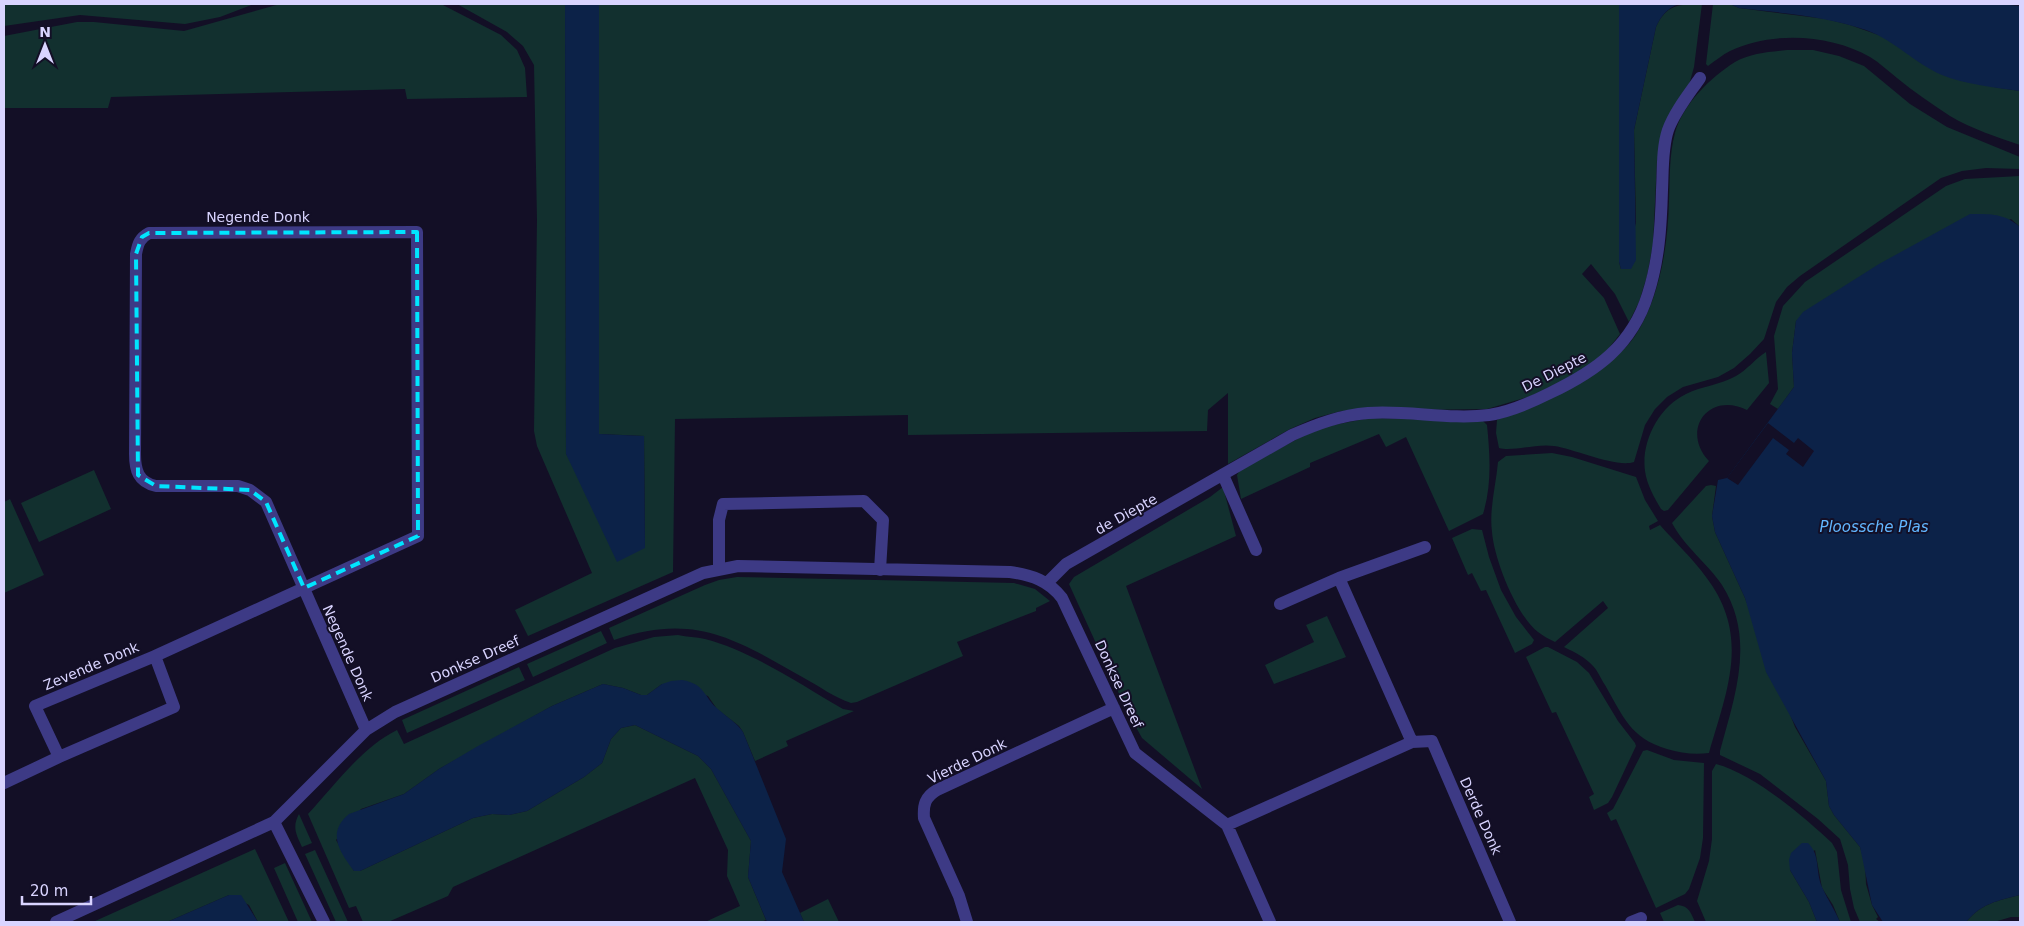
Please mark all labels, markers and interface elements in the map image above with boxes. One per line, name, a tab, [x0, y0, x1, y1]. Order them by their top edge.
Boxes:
north arrow	[20, 20, 70, 70]
text: N	[39, 24, 51, 40]
street label: Negende Donk	[206, 209, 311, 225]
street label: De Diepte	[1519, 349, 1589, 395]
street label: de Diepte	[1092, 490, 1160, 538]
water label: Ploossche Plas	[1819, 518, 1929, 536]
street label: Negende Donk	[320, 602, 377, 704]
street label: Donkse Dreef	[428, 632, 523, 686]
street label: Zevende Donk	[41, 638, 142, 693]
street label: Donkse Dreef	[1092, 638, 1147, 731]
street label: Vierde Donk	[925, 735, 1010, 787]
street label: Derde Donk	[1457, 775, 1506, 858]
scale bar	[22, 874, 91, 906]
text: 20 m	[30, 882, 68, 900]

